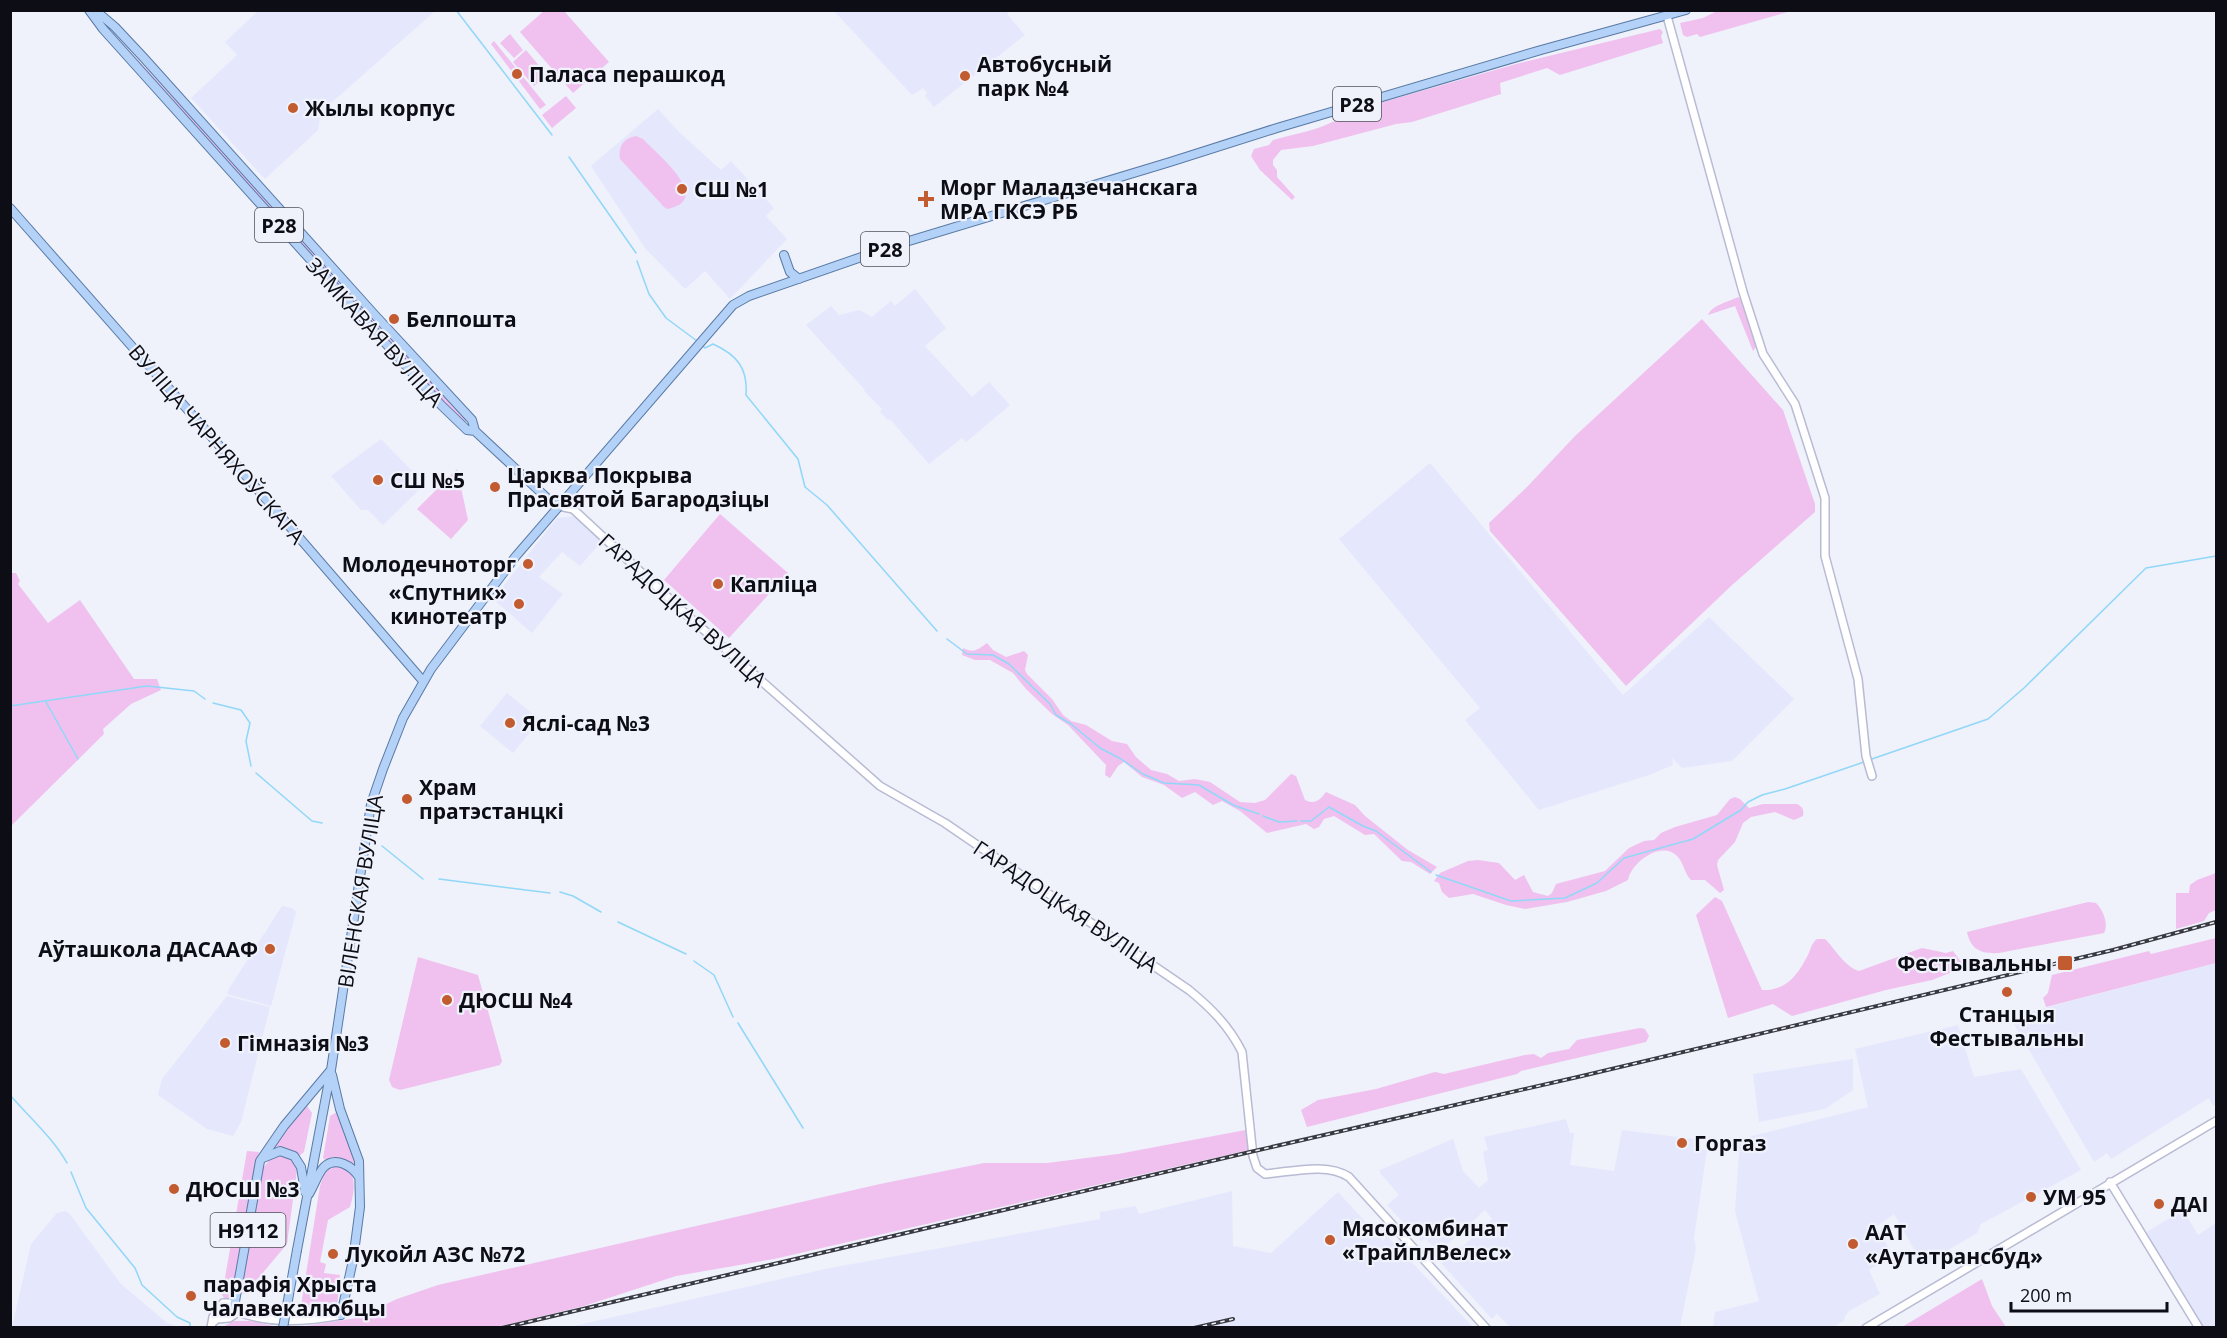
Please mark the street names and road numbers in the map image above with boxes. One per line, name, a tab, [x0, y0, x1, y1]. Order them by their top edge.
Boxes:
road number: Р28	[1333, 87, 1381, 121]
road number: Р28	[255, 208, 303, 242]
road number: Р28	[861, 232, 909, 266]
street label: ЗАМКАВАЯ ВУЛІЦА	[300, 251, 450, 413]
street label: ВУЛІЦА ЧАРНЯХОЎСКАГА	[123, 338, 312, 550]
street label: ГАРАДОЦКАЯ ВУЛІЦА	[593, 527, 774, 694]
street label: ВІЛЕНСКАЯ ВУЛІЦА	[331, 792, 389, 990]
street label: ГАРАДОЦКАЯ ВУЛІЦА	[968, 834, 1164, 979]
road number: Н9112	[210, 1213, 286, 1247]

